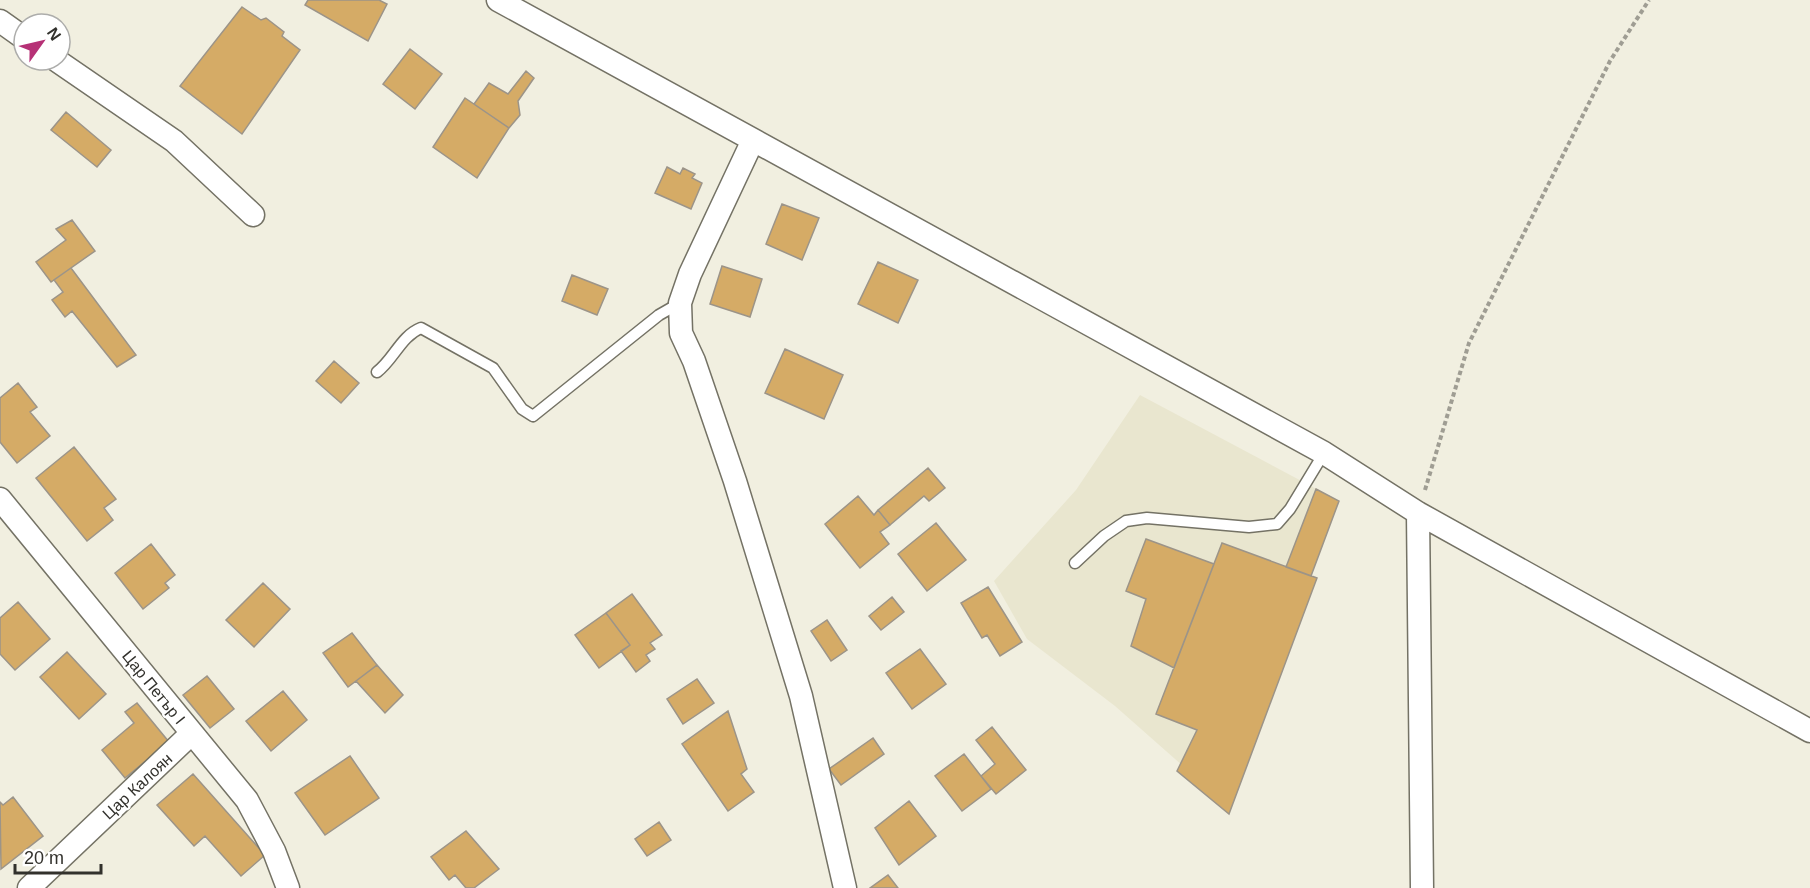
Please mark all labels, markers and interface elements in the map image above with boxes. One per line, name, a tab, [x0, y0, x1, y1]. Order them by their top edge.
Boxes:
north arrow	[12, 12, 72, 72]
text: N	[44, 24, 64, 43]
street label: Цар Петър I	[119, 647, 188, 727]
street label: Цар Калоян	[99, 750, 176, 823]
scale bar	[15, 837, 100, 875]
text: 20 m	[24, 848, 64, 868]

